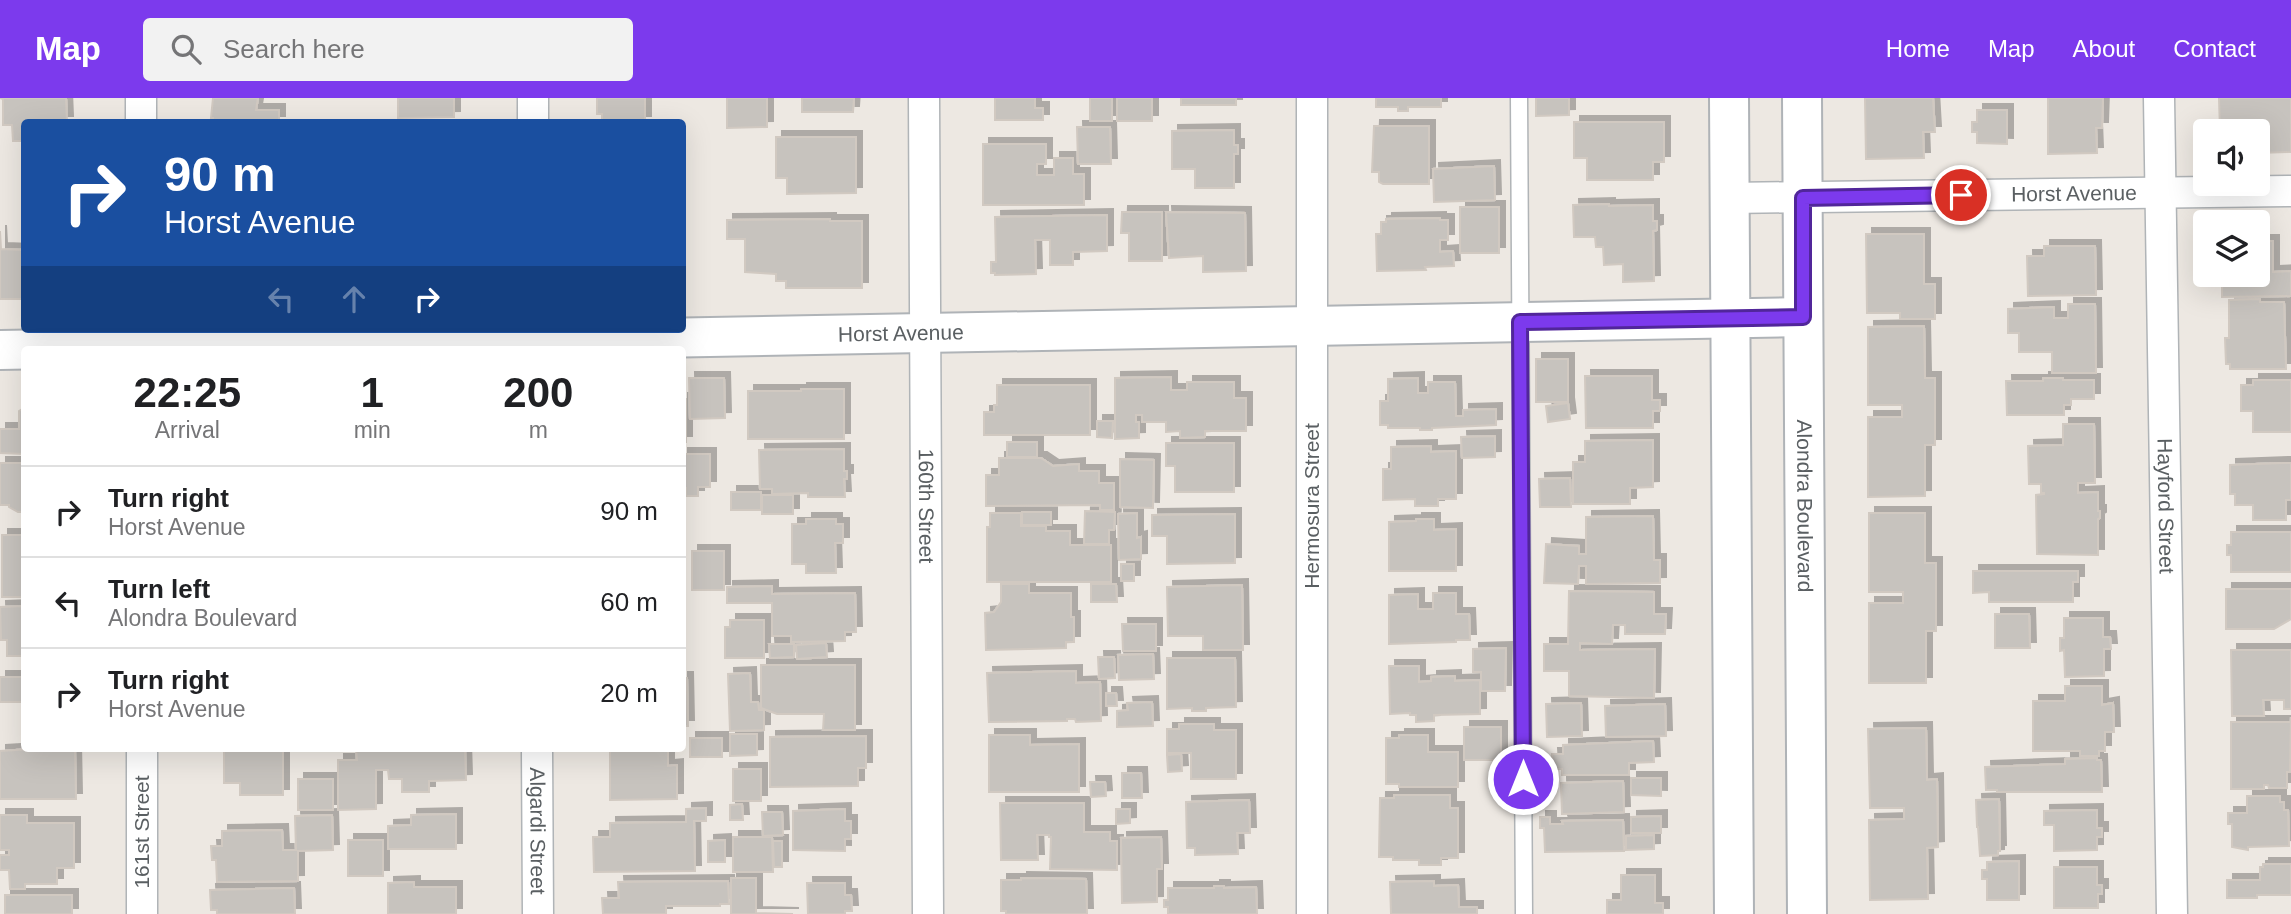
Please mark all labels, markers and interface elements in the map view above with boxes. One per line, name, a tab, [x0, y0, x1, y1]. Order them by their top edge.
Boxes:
search box	[143, 18, 633, 81]
text: Map	[35, 30, 101, 67]
icon: search	[167, 30, 205, 68]
text: Search here	[223, 34, 365, 64]
text: Home	[1886, 35, 1950, 62]
text: Map	[1988, 35, 2035, 62]
text: About	[2073, 35, 2135, 62]
text: Contact	[2173, 35, 2256, 62]
map controls	[2193, 119, 2270, 287]
button: sound	[2193, 119, 2270, 196]
icon: right	[49, 147, 140, 238]
text: 90 m	[164, 147, 276, 201]
pin	[1931, 165, 1991, 225]
icon: arrive	[1942, 176, 1980, 214]
street label: Horst Avenue	[2011, 181, 2137, 205]
text: Horst Avenue	[164, 204, 356, 240]
button: layers	[2193, 210, 2270, 287]
icon: left	[262, 280, 300, 318]
icon: ahead	[335, 280, 373, 318]
icon: right	[408, 280, 446, 318]
street label: Horst Avenue	[838, 320, 964, 346]
text: 22:25	[134, 369, 241, 416]
text: 1	[360, 369, 384, 416]
text: 200	[503, 369, 573, 416]
text: Arrival	[155, 417, 220, 443]
text: min	[354, 417, 391, 443]
text: m	[529, 417, 548, 443]
street label: Alondra Boulevard	[1793, 419, 1817, 593]
street label: Hermosura Street	[1300, 423, 1323, 589]
street label: Hayford Street	[2153, 438, 2179, 574]
street label: 160th Street	[915, 449, 938, 563]
text: Turn right	[108, 483, 229, 513]
icon: right	[49, 493, 87, 531]
text: 90 m	[600, 496, 658, 526]
text: Horst Avenue	[108, 514, 246, 540]
text: Turn left	[108, 574, 210, 604]
icon: left	[49, 584, 87, 622]
text: 60 m	[600, 587, 658, 617]
text: Alondra Boulevard	[108, 605, 297, 631]
text: Turn right	[108, 665, 229, 695]
icon: right	[49, 675, 87, 713]
text: 20 m	[600, 678, 658, 708]
text: Horst Avenue	[108, 696, 246, 722]
position arrow	[1486, 742, 1560, 816]
street label: Algardi Street	[526, 767, 550, 895]
street label: 161st Street	[130, 775, 153, 889]

